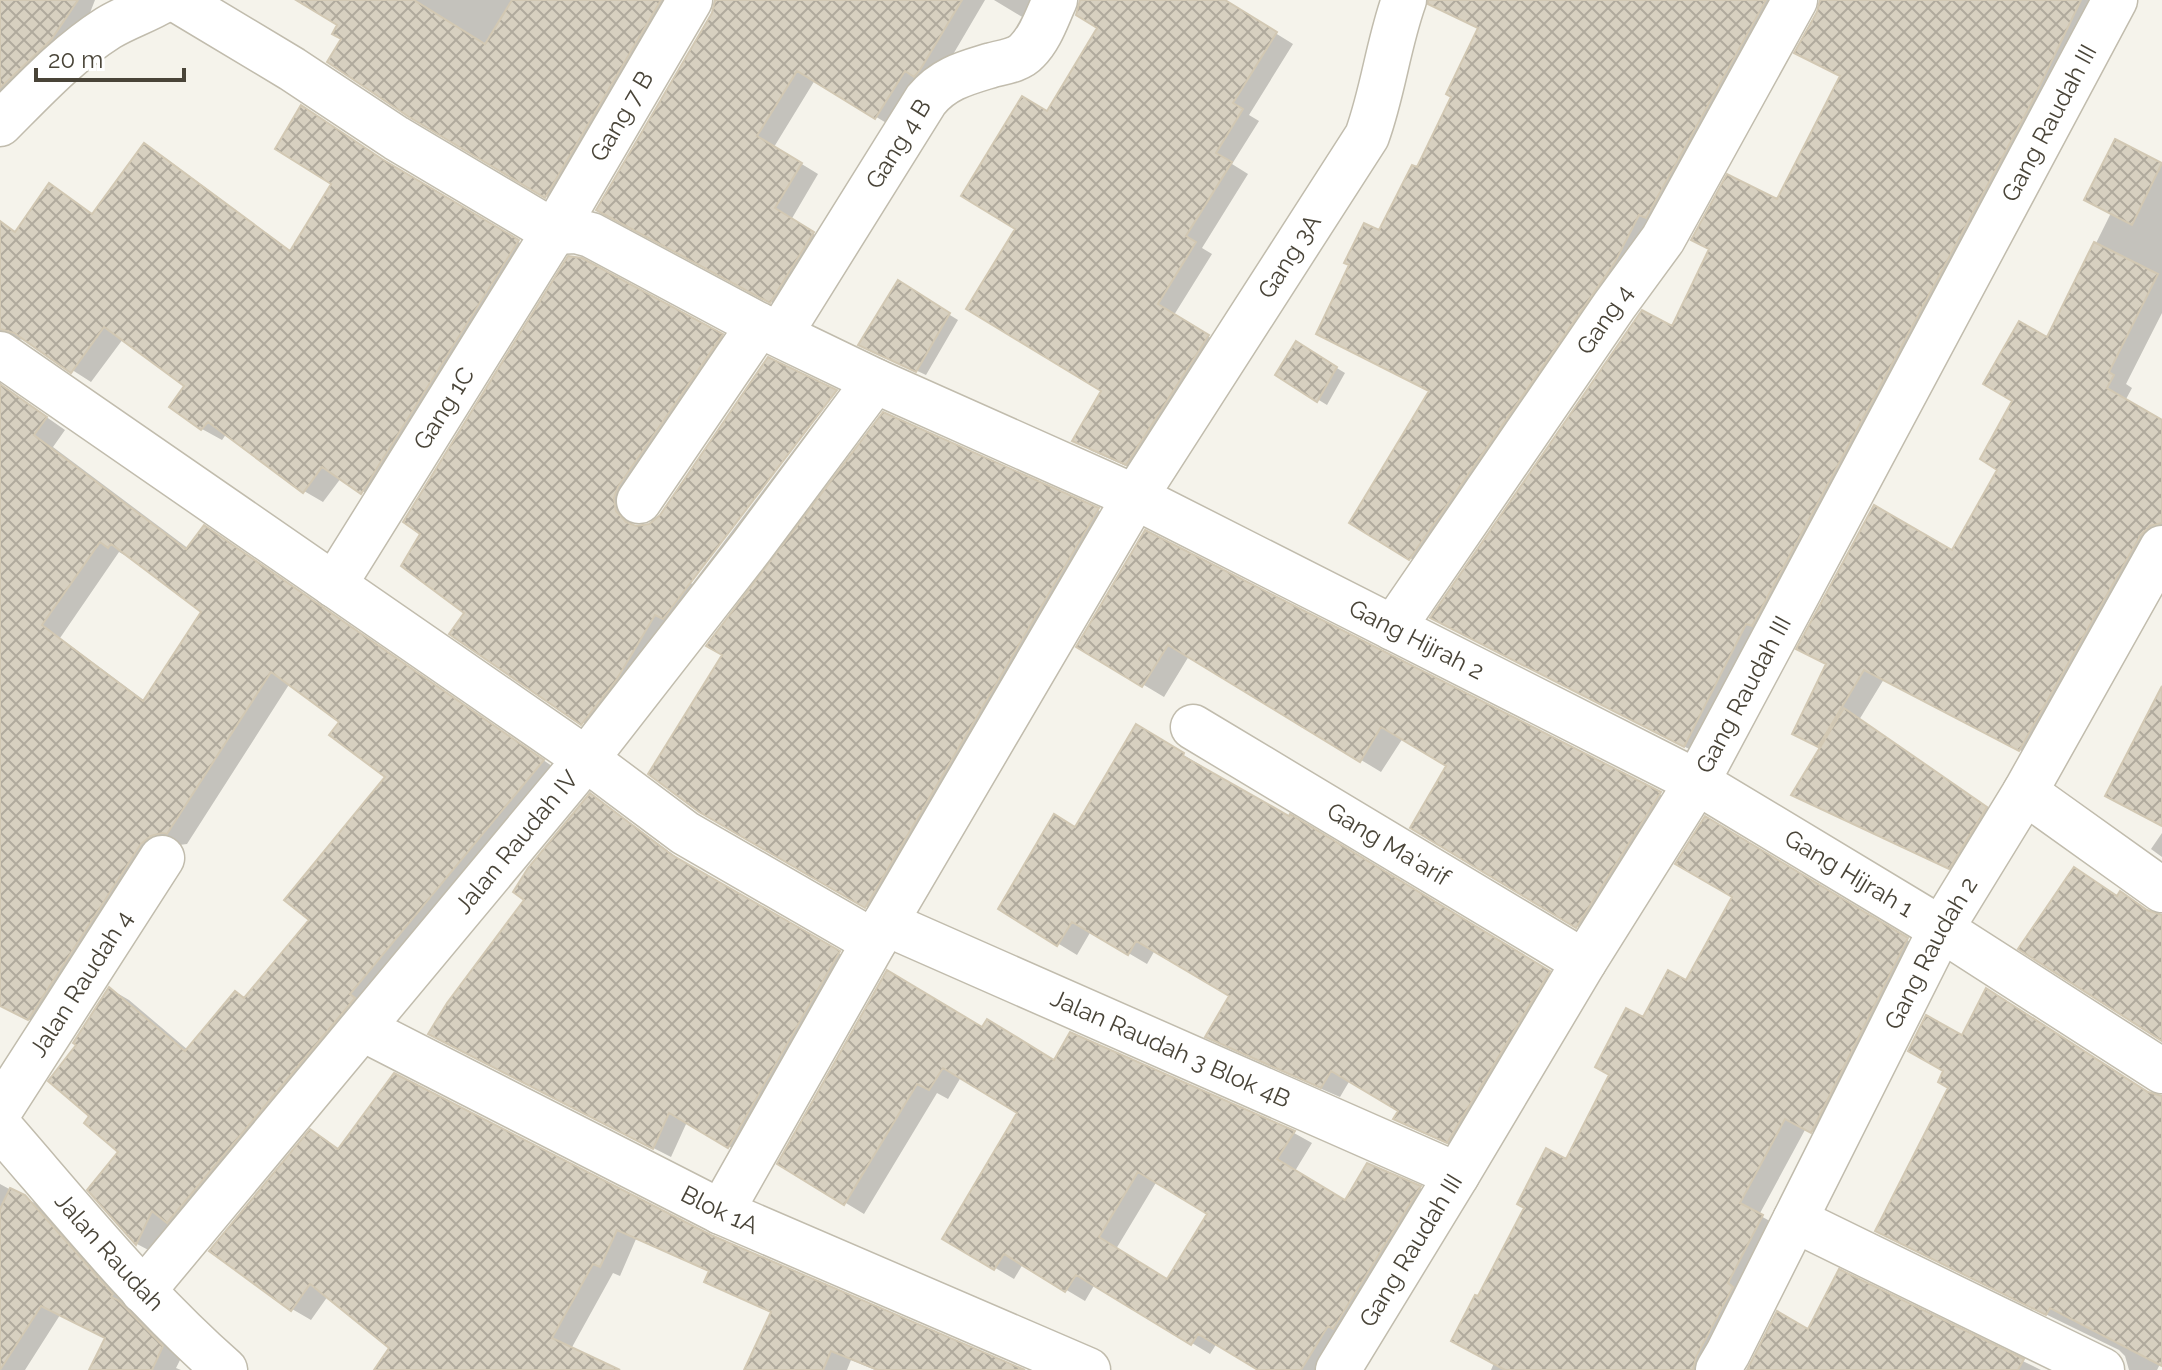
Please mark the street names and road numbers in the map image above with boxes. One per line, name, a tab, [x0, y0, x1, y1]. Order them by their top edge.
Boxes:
street label: Gang Raudah III	[1995, 39, 2103, 207]
street label: Gang 7 B	[584, 66, 659, 167]
street label: Gang 4 B	[859, 93, 937, 194]
street label: Gang 3A	[1251, 209, 1327, 304]
street label: Gang 4	[1570, 279, 1639, 360]
street label: Gang 1C	[407, 362, 480, 455]
street label: Gang Hijrah 2	[1344, 593, 1489, 686]
street label: Gang Raudah III	[1689, 611, 1797, 778]
street label: Jalan Raudah IV	[448, 764, 584, 919]
street label: Gang Ma'arif	[1322, 796, 1456, 893]
street label: Gang Hijrah 1	[1779, 823, 1919, 923]
street label: Gang Raudah 2	[1878, 872, 1983, 1034]
street label: Jalan Raudah 4	[23, 905, 138, 1062]
street label: Jalan Raudah 3 Blok 4B	[1046, 983, 1295, 1114]
street label: Gang Raudah III	[1353, 1168, 1468, 1332]
street label: Blok 1A	[676, 1179, 763, 1240]
street label: Jalan Raudah	[49, 1187, 170, 1317]

